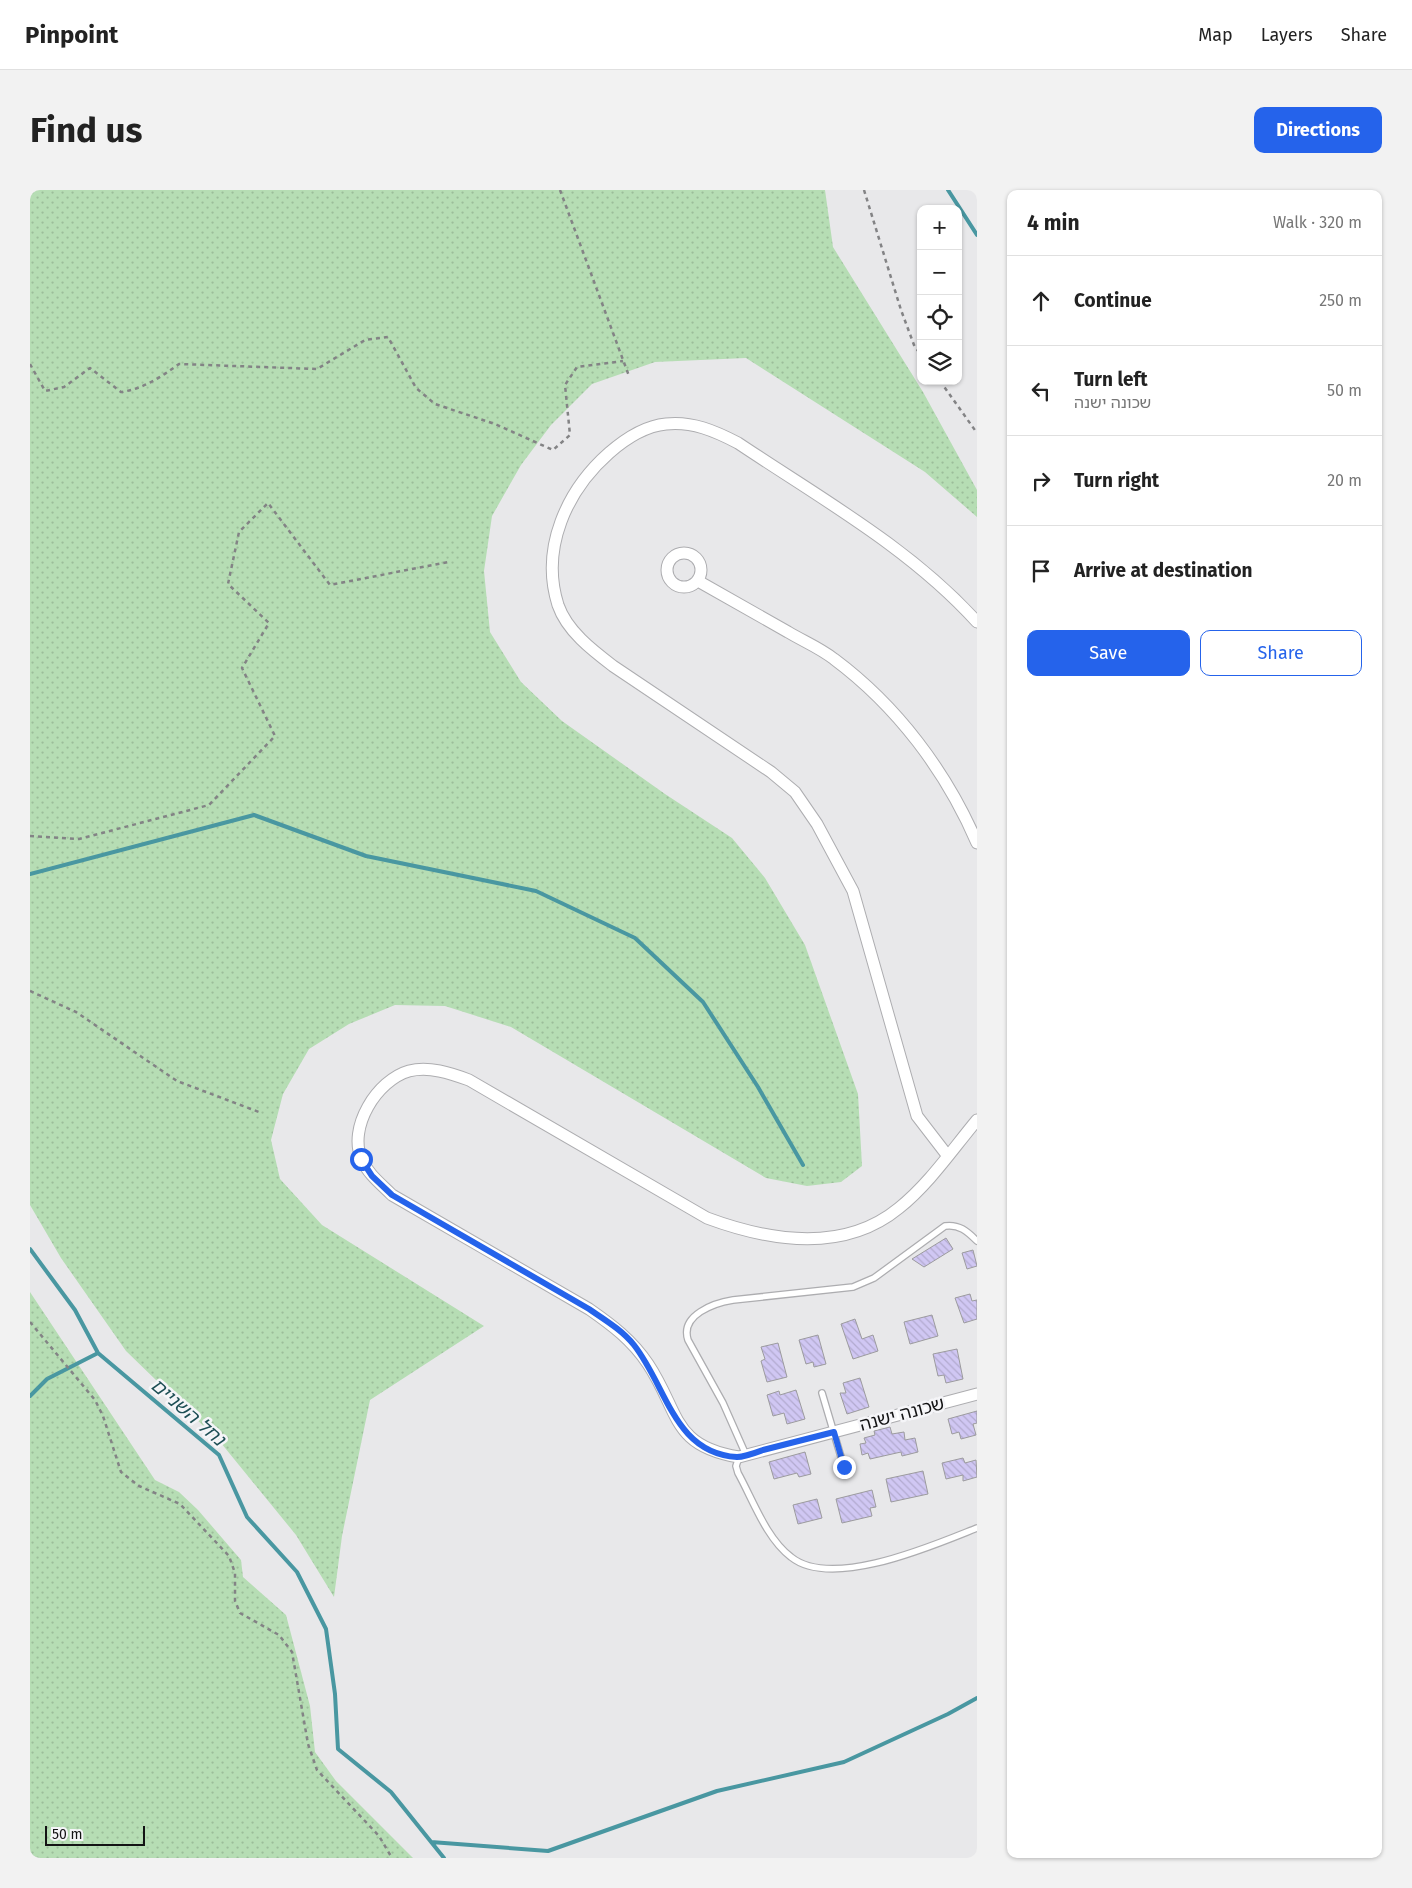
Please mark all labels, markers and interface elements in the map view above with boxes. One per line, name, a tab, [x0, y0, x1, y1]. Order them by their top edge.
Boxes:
text: Pinpoint	[25, 21, 118, 49]
text: Map	[1198, 24, 1233, 46]
text: Layers	[1261, 24, 1313, 46]
text: Share	[1341, 24, 1387, 46]
button: Directions	[1254, 107, 1382, 153]
text: Find us	[30, 109, 142, 151]
map controls	[917, 205, 962, 385]
button: +	[917, 205, 962, 250]
text: 4 min	[1027, 210, 1080, 236]
text: Walk · 320 m	[1273, 213, 1362, 232]
button: −	[917, 250, 962, 295]
icon: ahead	[1027, 287, 1055, 315]
text: Continue	[1074, 289, 1152, 312]
text: 250 m	[1319, 291, 1362, 310]
button: locate	[917, 295, 962, 340]
button: layers	[917, 340, 962, 385]
text: Turn left	[1074, 368, 1148, 391]
icon: left	[1027, 377, 1055, 405]
text: 50 m	[1327, 381, 1362, 400]
text: שכונה ישנה	[1074, 393, 1151, 412]
icon: right	[1027, 467, 1055, 495]
text: Turn right	[1074, 469, 1159, 492]
text: 20 m	[1327, 471, 1362, 490]
icon: arrive	[1027, 557, 1055, 585]
text: Arrive at destination	[1074, 559, 1253, 582]
button: Save	[1027, 630, 1190, 676]
button: Share	[1200, 630, 1362, 676]
route start	[350, 1148, 373, 1171]
water label: נחל השניים	[146, 1373, 231, 1452]
street label: שכונה ישנה	[857, 1392, 947, 1436]
route end	[833, 1456, 856, 1479]
scale bar	[45, 1823, 145, 1846]
text: 50 m	[52, 1826, 83, 1843]

